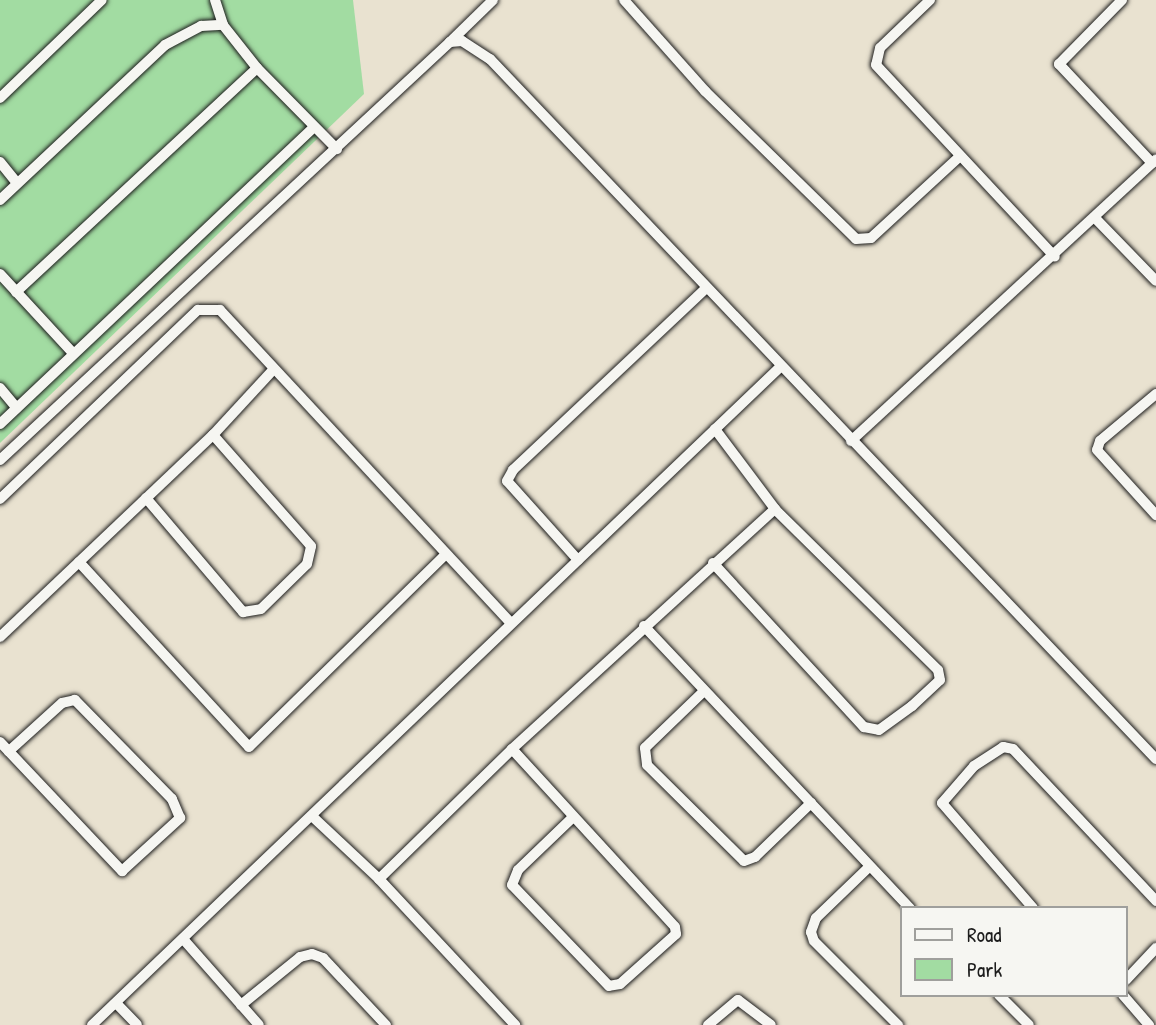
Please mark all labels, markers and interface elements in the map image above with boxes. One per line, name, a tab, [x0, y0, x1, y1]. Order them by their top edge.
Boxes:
legend	[900, 906, 1128, 997]
text: Road	[967, 920, 1001, 949]
text: Park	[967, 955, 1002, 984]

